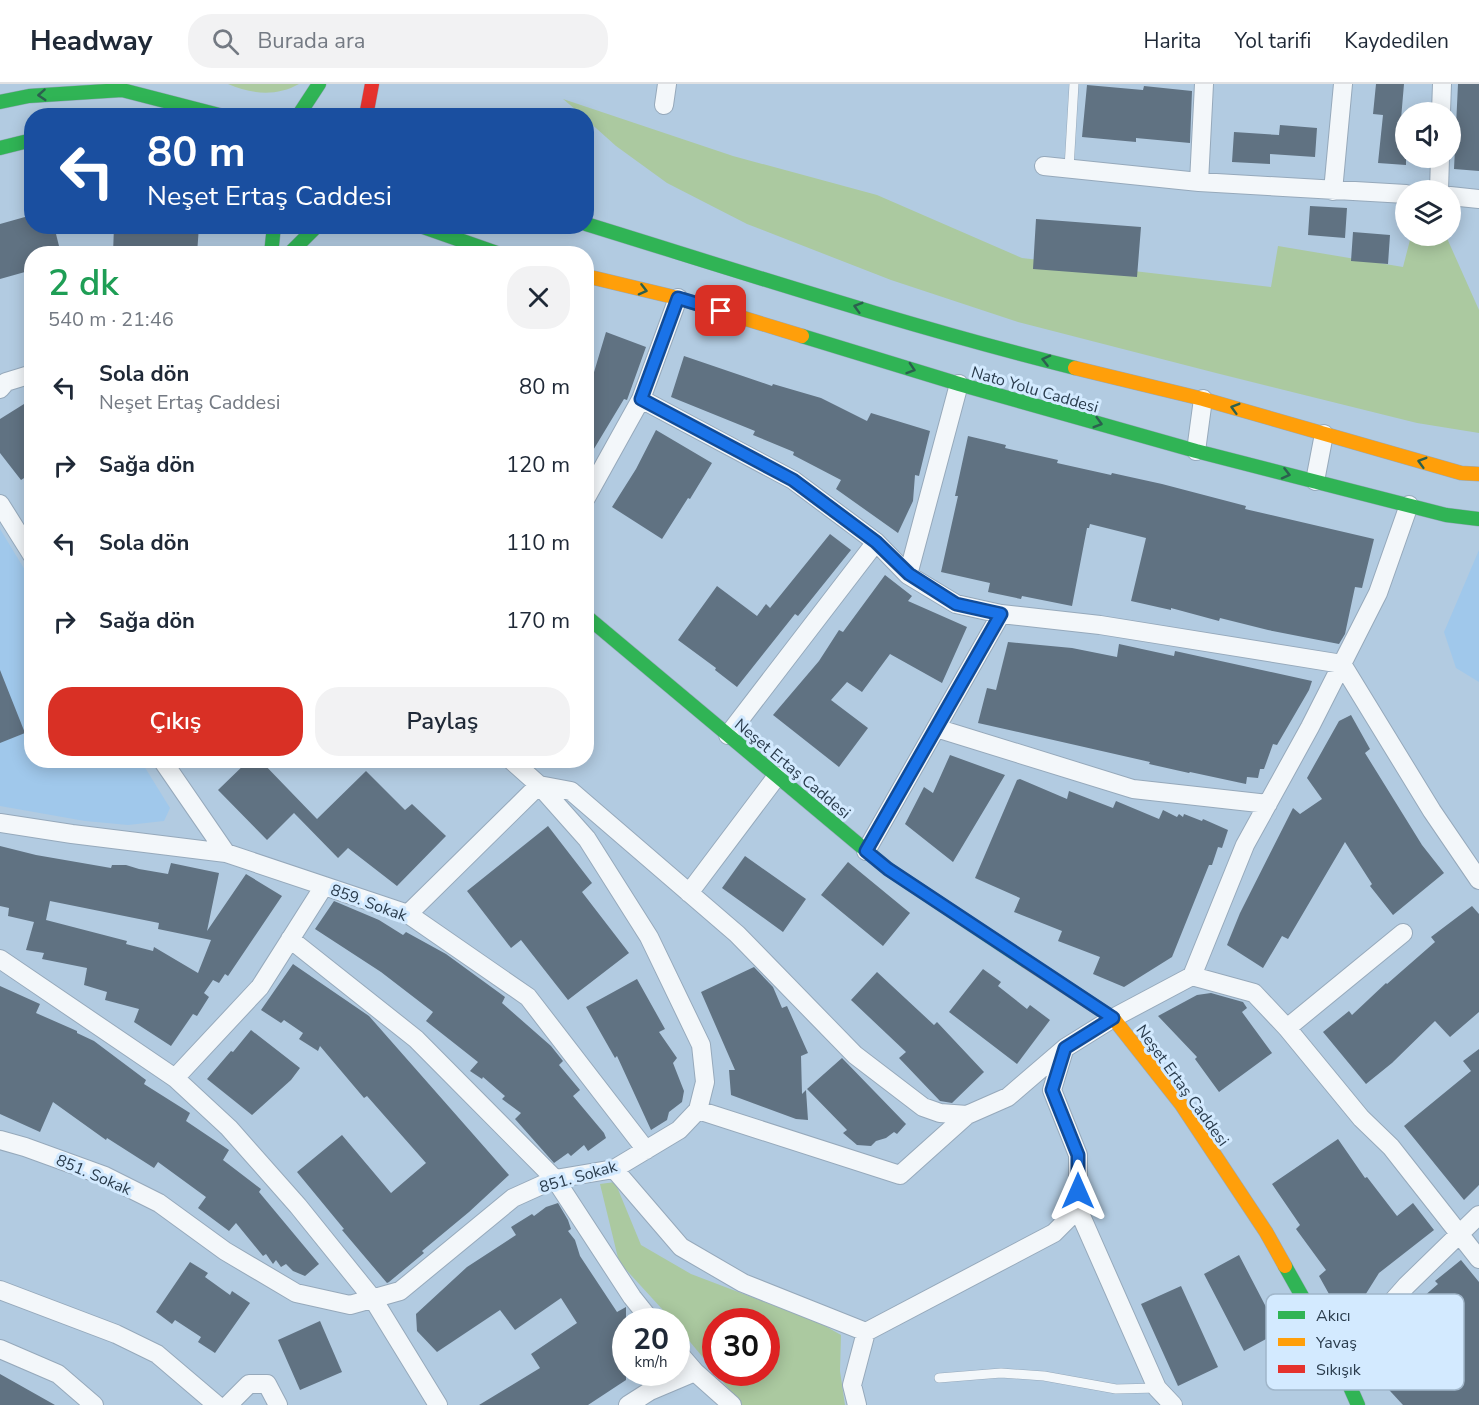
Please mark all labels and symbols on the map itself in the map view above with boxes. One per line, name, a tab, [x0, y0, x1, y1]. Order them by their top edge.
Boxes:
one-way arrow	[38, 89, 47, 102]
one-way arrow	[638, 282, 648, 295]
pin	[695, 285, 746, 336]
one-way arrow	[853, 302, 864, 314]
one-way arrow	[1041, 355, 1051, 367]
street label: Nato Yolu Caddesi	[969, 361, 1101, 419]
one-way arrow	[905, 362, 916, 374]
one-way arrow	[1230, 403, 1240, 416]
one-way arrow	[1093, 416, 1103, 429]
one-way arrow	[1417, 457, 1428, 469]
one-way arrow	[1280, 467, 1291, 479]
street label: Neşet Ertaş Caddesi	[730, 714, 855, 824]
street label: 859. Sokak	[327, 879, 411, 927]
street label: Neşet Ertaş Caddesi	[1131, 1020, 1234, 1151]
street label: 851. Sokak	[53, 1149, 136, 1201]
street label: 851. Sokak	[537, 1155, 621, 1199]
position arrow	[1046, 1159, 1110, 1223]
legend	[1266, 1294, 1464, 1390]
text: Akıcı	[1316, 1305, 1351, 1327]
speed limit sign: 30	[702, 1308, 780, 1386]
text: Yavaş	[1315, 1332, 1357, 1354]
text: Sıkışık	[1316, 1359, 1362, 1381]

